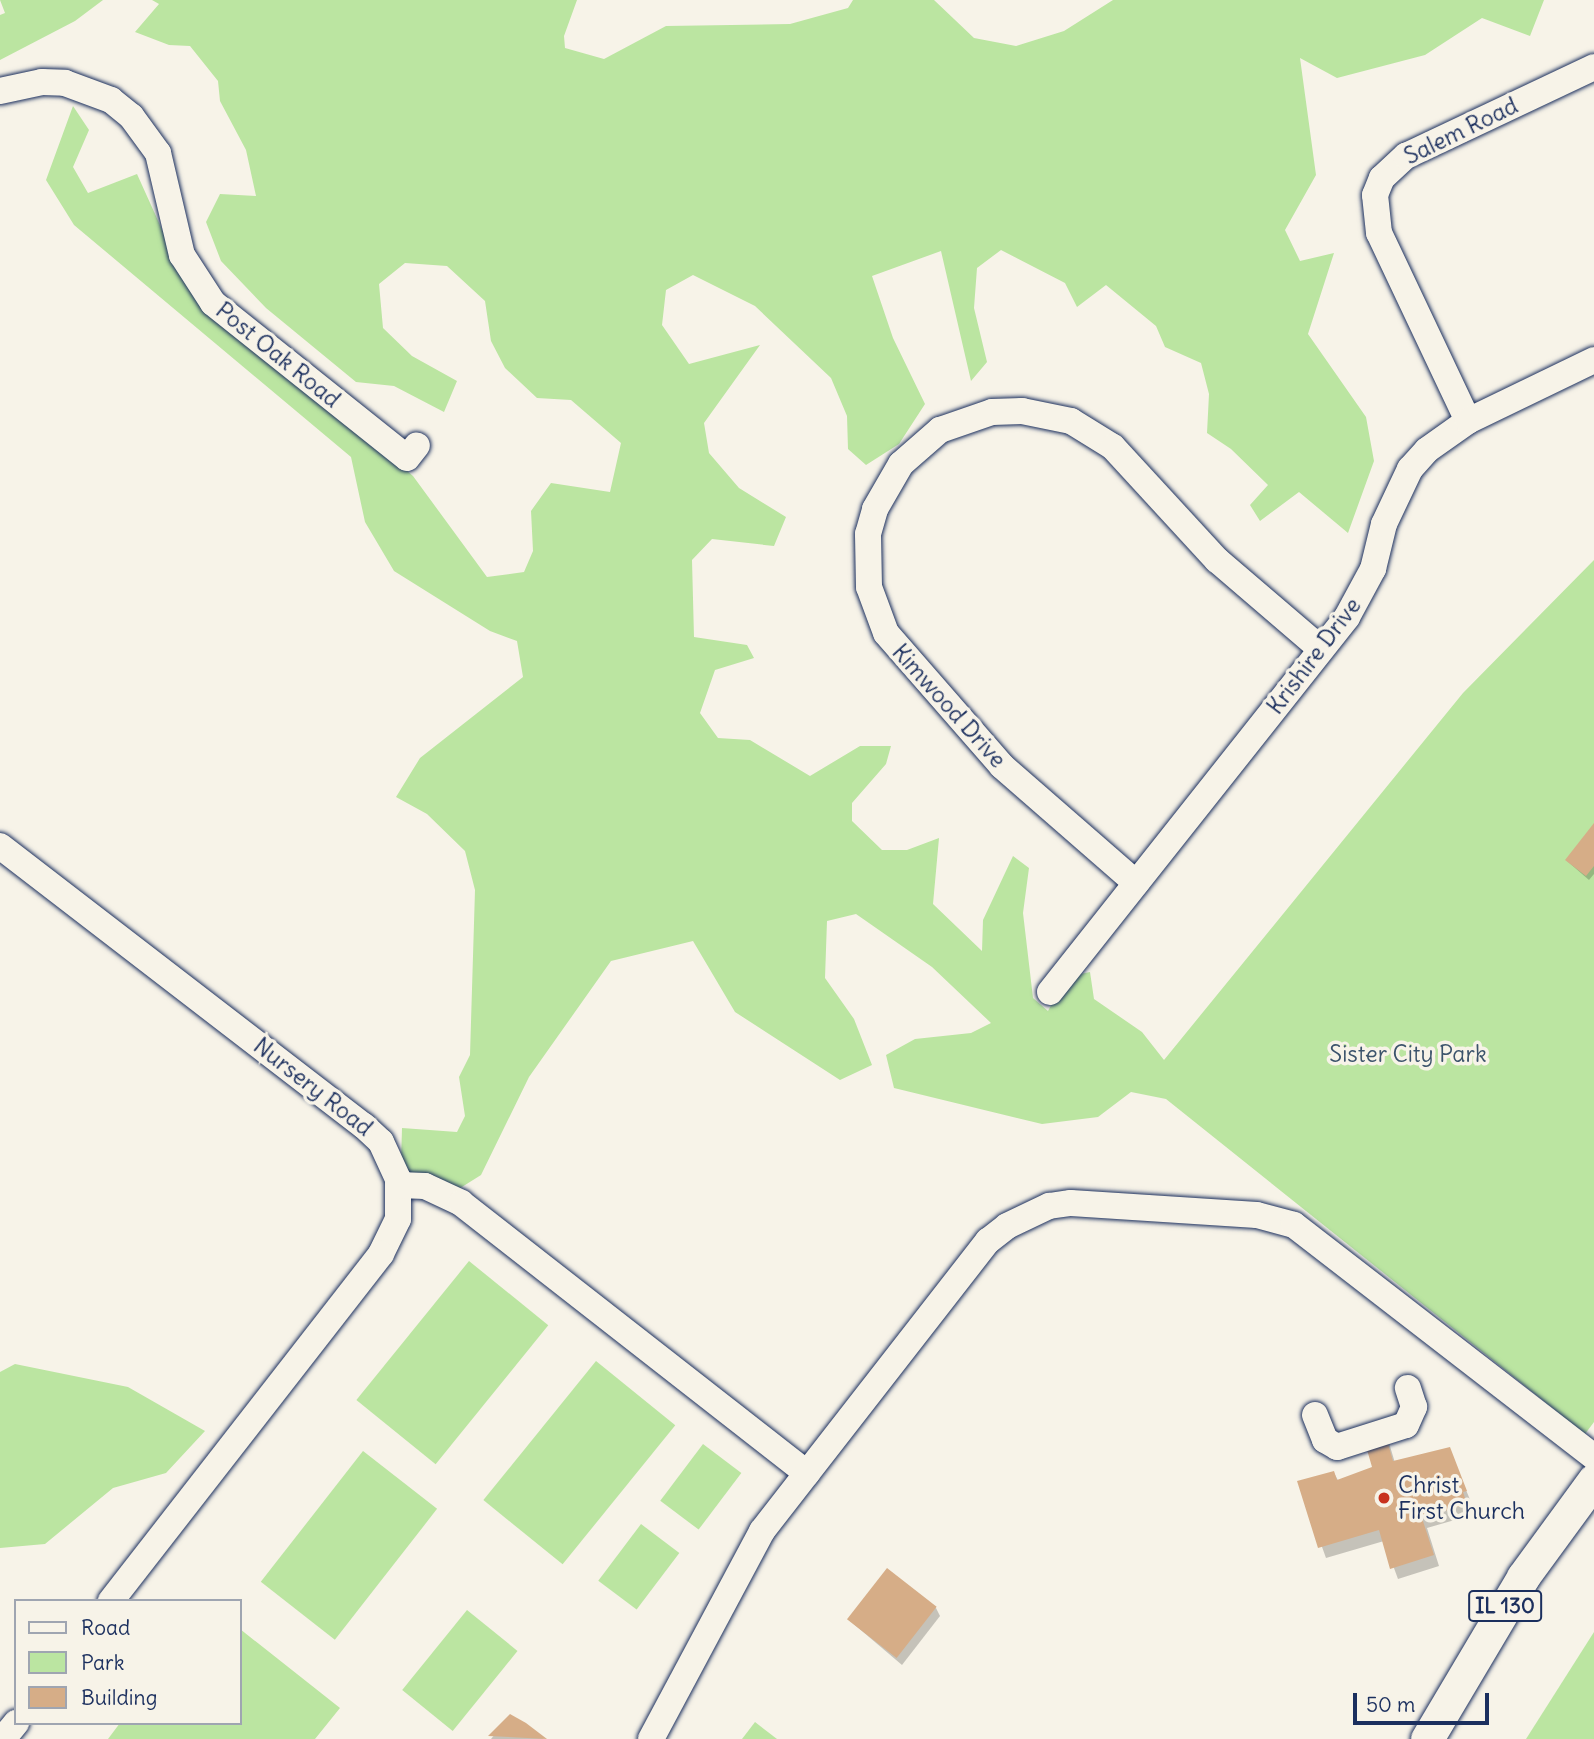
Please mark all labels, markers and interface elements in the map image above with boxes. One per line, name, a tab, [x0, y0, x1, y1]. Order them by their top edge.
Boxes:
street label: Salem Road	[1400, 92, 1522, 170]
street label: Post Oak Road	[210, 296, 346, 414]
street label: Krishire Drive	[1261, 592, 1367, 720]
street label: Kimwood Drive	[886, 639, 1012, 773]
street label: Nursery Road	[248, 1032, 378, 1142]
park label: Sister City Park	[1329, 1040, 1487, 1068]
place label: Christ First Church	[1398, 1471, 1525, 1525]
marker: Christ First Church	[1376, 1490, 1392, 1506]
road number: IL 130	[1466, 1588, 1544, 1624]
legend	[14, 1599, 242, 1725]
text: Road	[81, 1614, 130, 1641]
text: Park	[81, 1649, 124, 1676]
scale bar	[1356, 1680, 1492, 1724]
text: Building	[81, 1684, 157, 1711]
text: 50 m	[1366, 1691, 1415, 1718]

